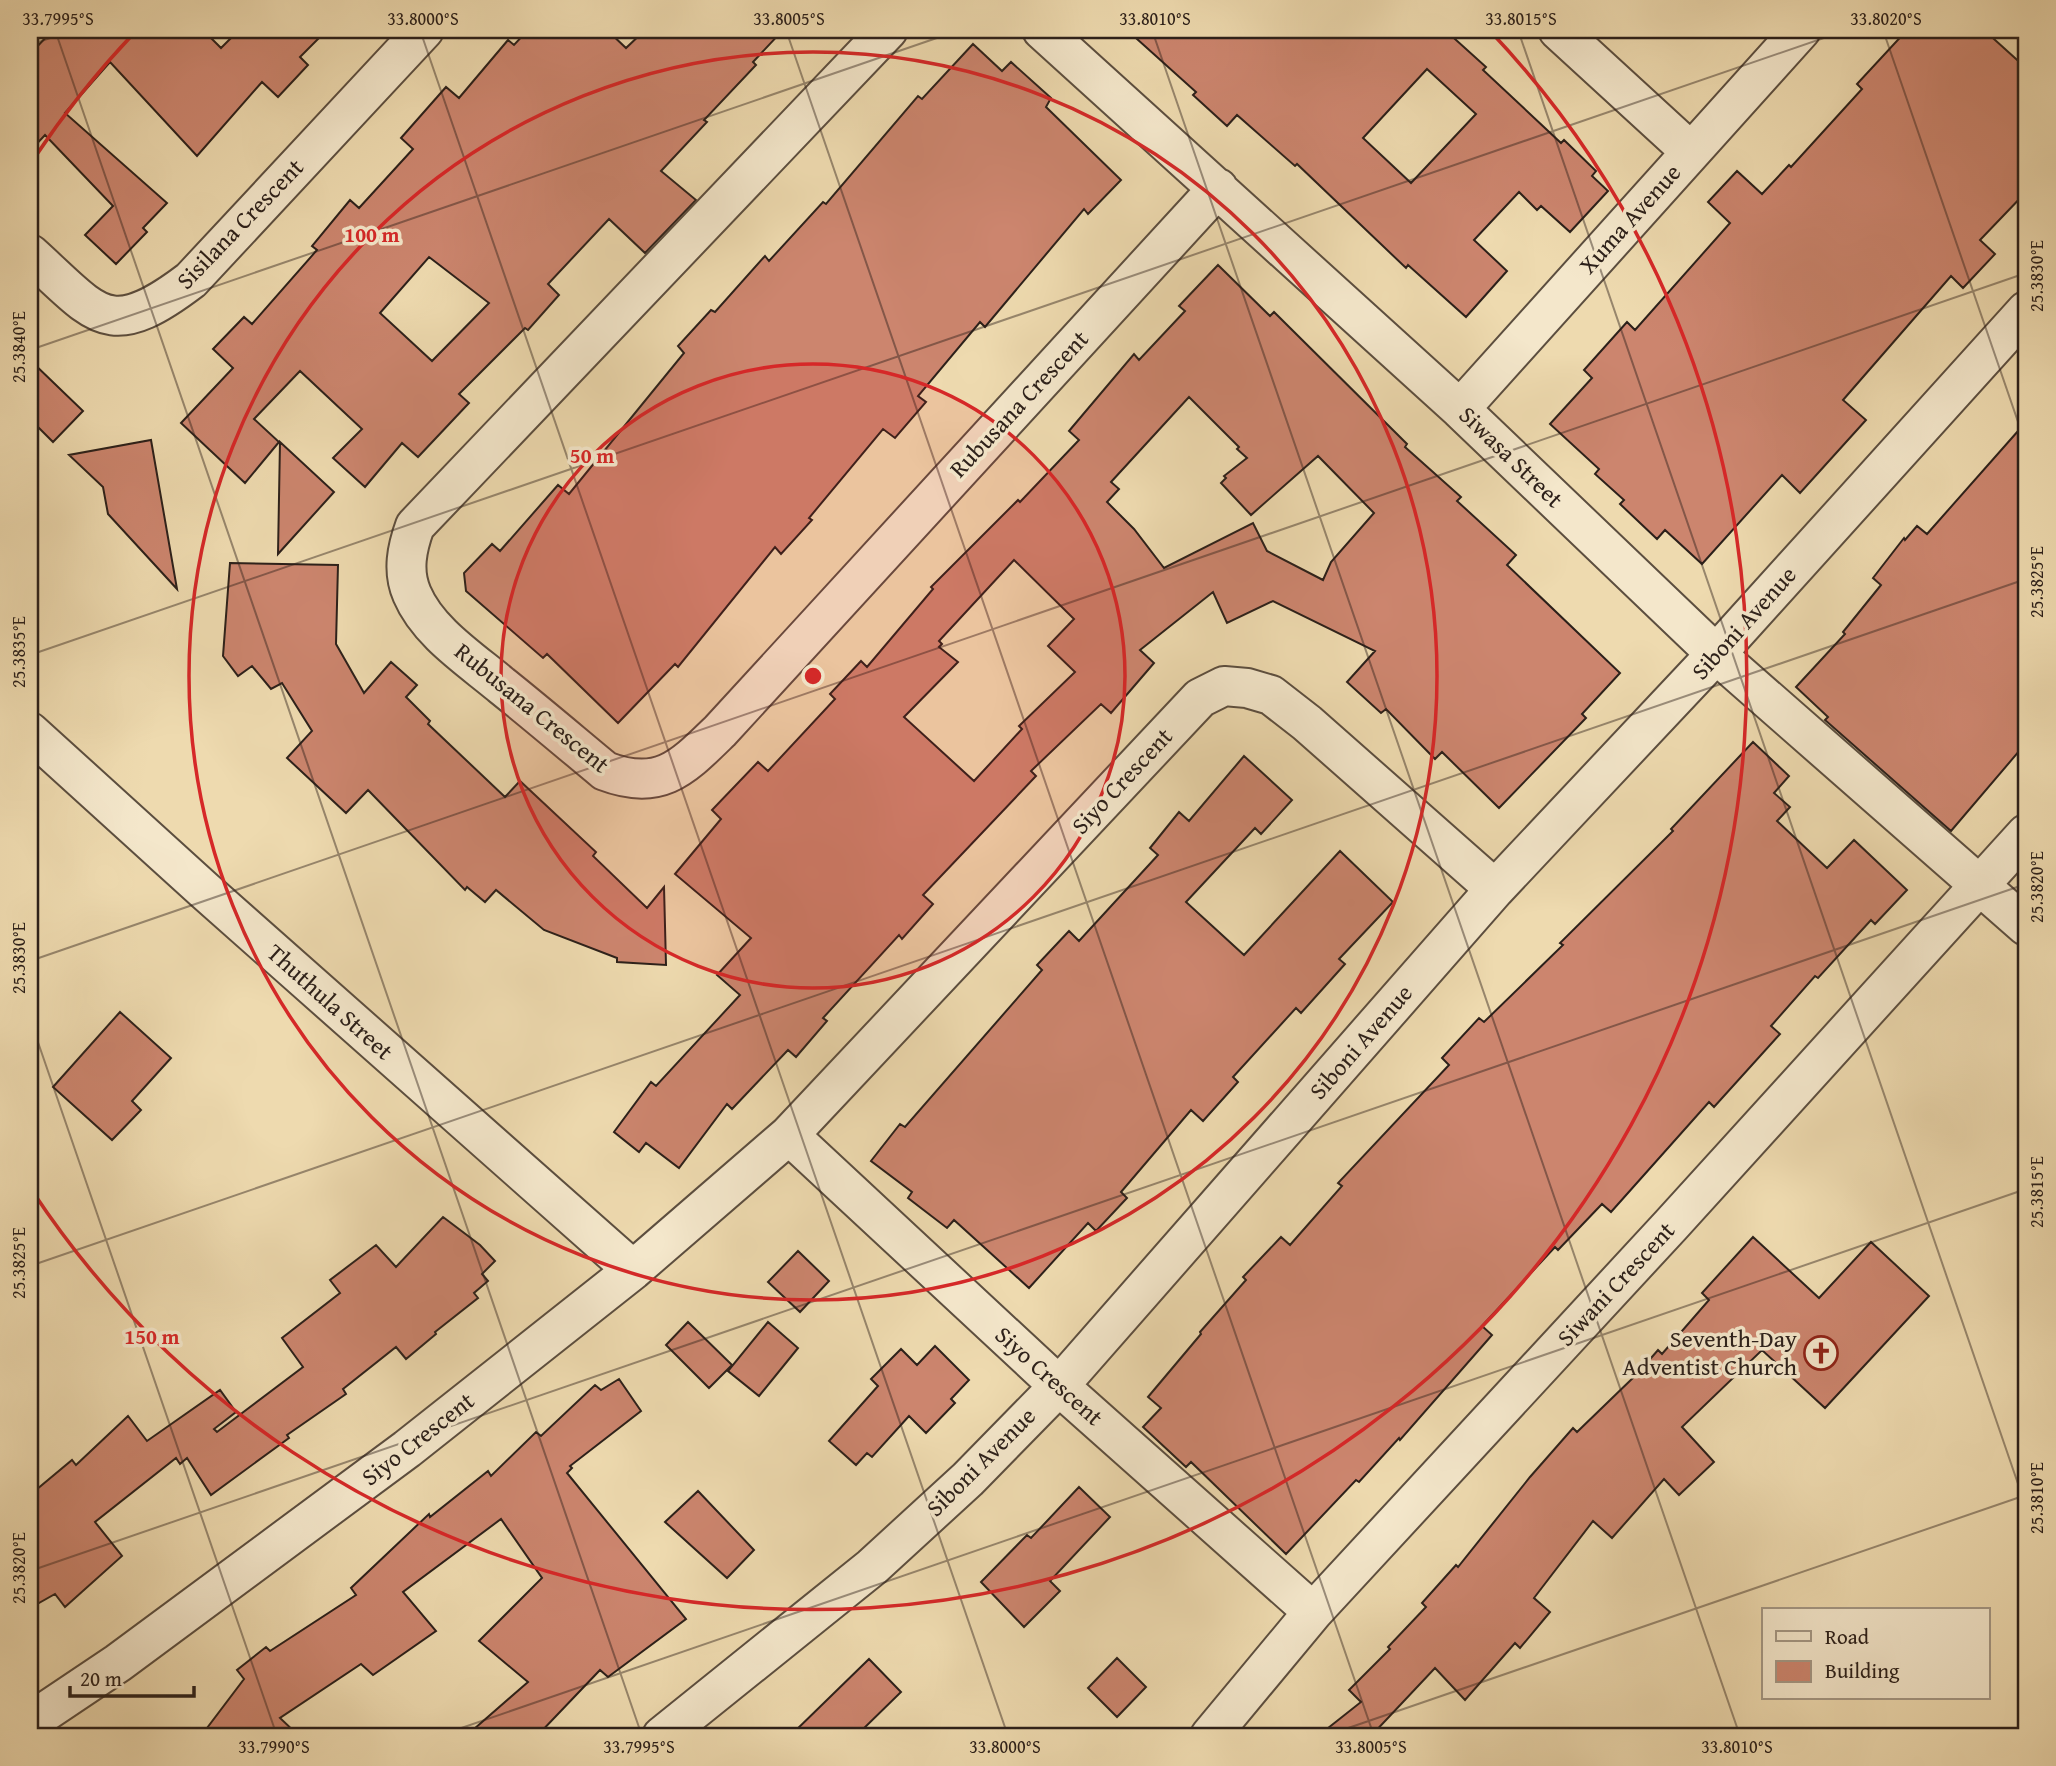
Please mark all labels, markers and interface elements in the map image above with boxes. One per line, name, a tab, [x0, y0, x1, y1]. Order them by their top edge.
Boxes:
text: 33.7995°S	[22, 5, 94, 32]
text: 33.8000°S	[387, 5, 459, 32]
text: 33.8005°S	[753, 5, 825, 32]
text: 33.8010°S	[1119, 5, 1191, 32]
text: 33.8015°S	[1485, 5, 1557, 32]
text: 33.8020°S	[1850, 5, 1922, 32]
street label: Sisilana Crescent	[168, 150, 312, 297]
street label: Xuma Avenue	[1571, 156, 1689, 282]
text: 100 m	[344, 219, 400, 250]
text: 25.3830°E	[2023, 240, 2050, 312]
text: 25.3840°E	[5, 311, 32, 383]
street label: Rubusana Crescent	[941, 322, 1097, 485]
street label: Siwasa Street	[1451, 398, 1572, 516]
text: 50 m	[570, 440, 614, 471]
text: 25.3825°E	[2023, 546, 2050, 618]
street label: Siboni Avenue	[1683, 558, 1804, 687]
text: 25.3835°E	[5, 616, 32, 688]
street label: Rubusana Crescent	[447, 634, 618, 781]
centre of rings	[801, 664, 825, 688]
street label: Siyo Crescent	[1063, 719, 1181, 842]
text: 25.3820°E	[2023, 851, 2050, 923]
text: 25.3830°E	[5, 922, 32, 994]
street label: Thuthula Street	[260, 935, 401, 1068]
street label: Siboni Avenue	[1301, 976, 1421, 1107]
text: 25.3815°E	[2023, 1156, 2050, 1228]
street label: Siwani Crescent	[1549, 1213, 1683, 1354]
text: 25.3825°E	[5, 1227, 32, 1299]
street label: Siyo Crescent	[988, 1318, 1111, 1434]
text: 150 m	[124, 1321, 180, 1352]
place label: Seventh-Day Adventist Church	[1622, 1321, 1798, 1384]
church icon: Seventh-Day Adventist Church	[1802, 1334, 1840, 1372]
street label: Siyo Crescent	[354, 1383, 482, 1494]
street label: Siboni Avenue	[918, 1399, 1043, 1524]
text: 25.3810°E	[2023, 1462, 2050, 1534]
text: 25.3820°E	[5, 1532, 32, 1604]
legend	[1762, 1608, 1990, 1700]
text: Road	[1825, 1621, 1870, 1652]
scale bar	[70, 1654, 194, 1698]
text: Building	[1825, 1655, 1900, 1686]
text: 20 m	[80, 1663, 122, 1694]
text: 33.7990°S	[238, 1733, 310, 1760]
text: 33.7995°S	[603, 1733, 675, 1760]
text: 33.8000°S	[969, 1733, 1041, 1760]
text: 33.8005°S	[1335, 1733, 1407, 1760]
text: 33.8010°S	[1701, 1733, 1773, 1760]

